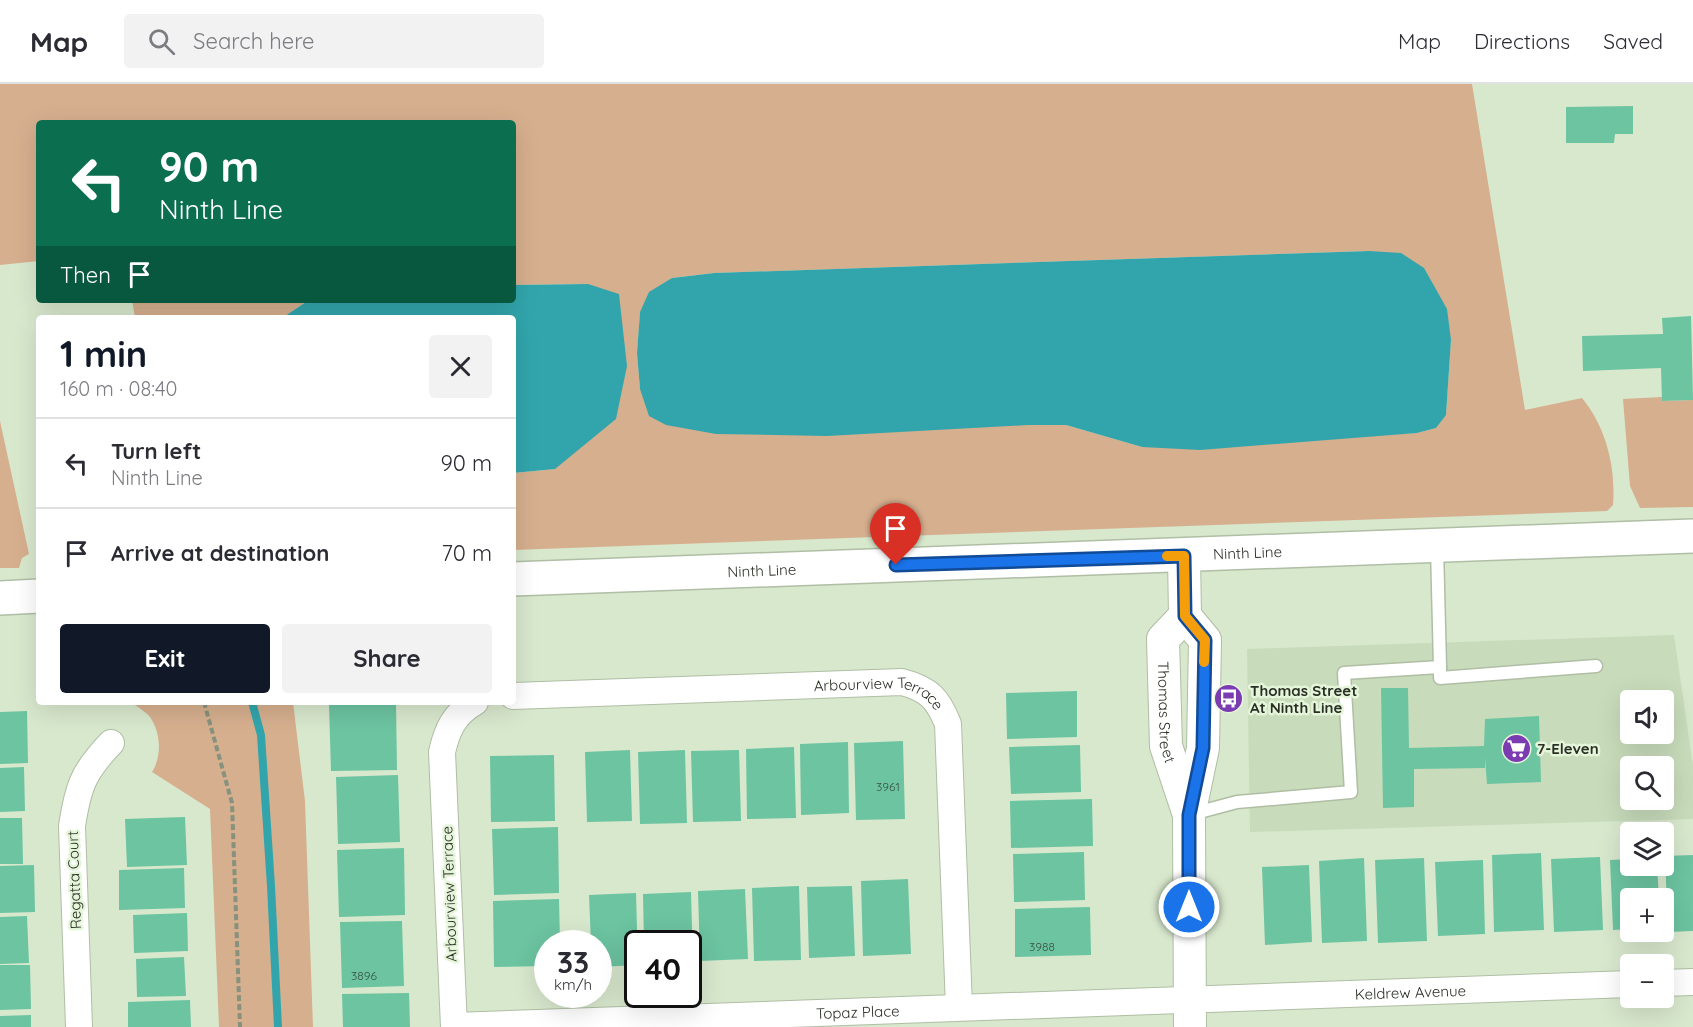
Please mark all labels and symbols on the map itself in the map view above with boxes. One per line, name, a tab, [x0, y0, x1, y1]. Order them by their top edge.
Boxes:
pin	[870, 503, 921, 565]
street label: Ninth Line	[1213, 541, 1282, 563]
street label: Ninth Line	[727, 559, 797, 581]
street label: Thomas Street	[1154, 661, 1180, 765]
street label: Arbourview Terrace	[813, 672, 948, 713]
place label: Thomas Street At Ninth Line	[1250, 681, 1357, 717]
bus stop icon: Thomas Street At Ninth Line	[1213, 683, 1245, 715]
supermarket icon: 7-Eleven	[1500, 732, 1532, 764]
place label: 7-Eleven	[1537, 739, 1599, 758]
house number: 3961	[876, 779, 900, 794]
street label: Arbourview Terrace	[437, 826, 461, 962]
street label: Regatta Court	[63, 831, 85, 929]
position arrow	[1157, 875, 1221, 939]
speed limit sign: 40	[624, 930, 702, 1008]
house number: 3988	[1029, 939, 1055, 954]
house number: 3896	[351, 968, 378, 983]
street label: Keldrew Avenue	[1354, 980, 1466, 1003]
street label: Topaz Place	[816, 1001, 900, 1023]

